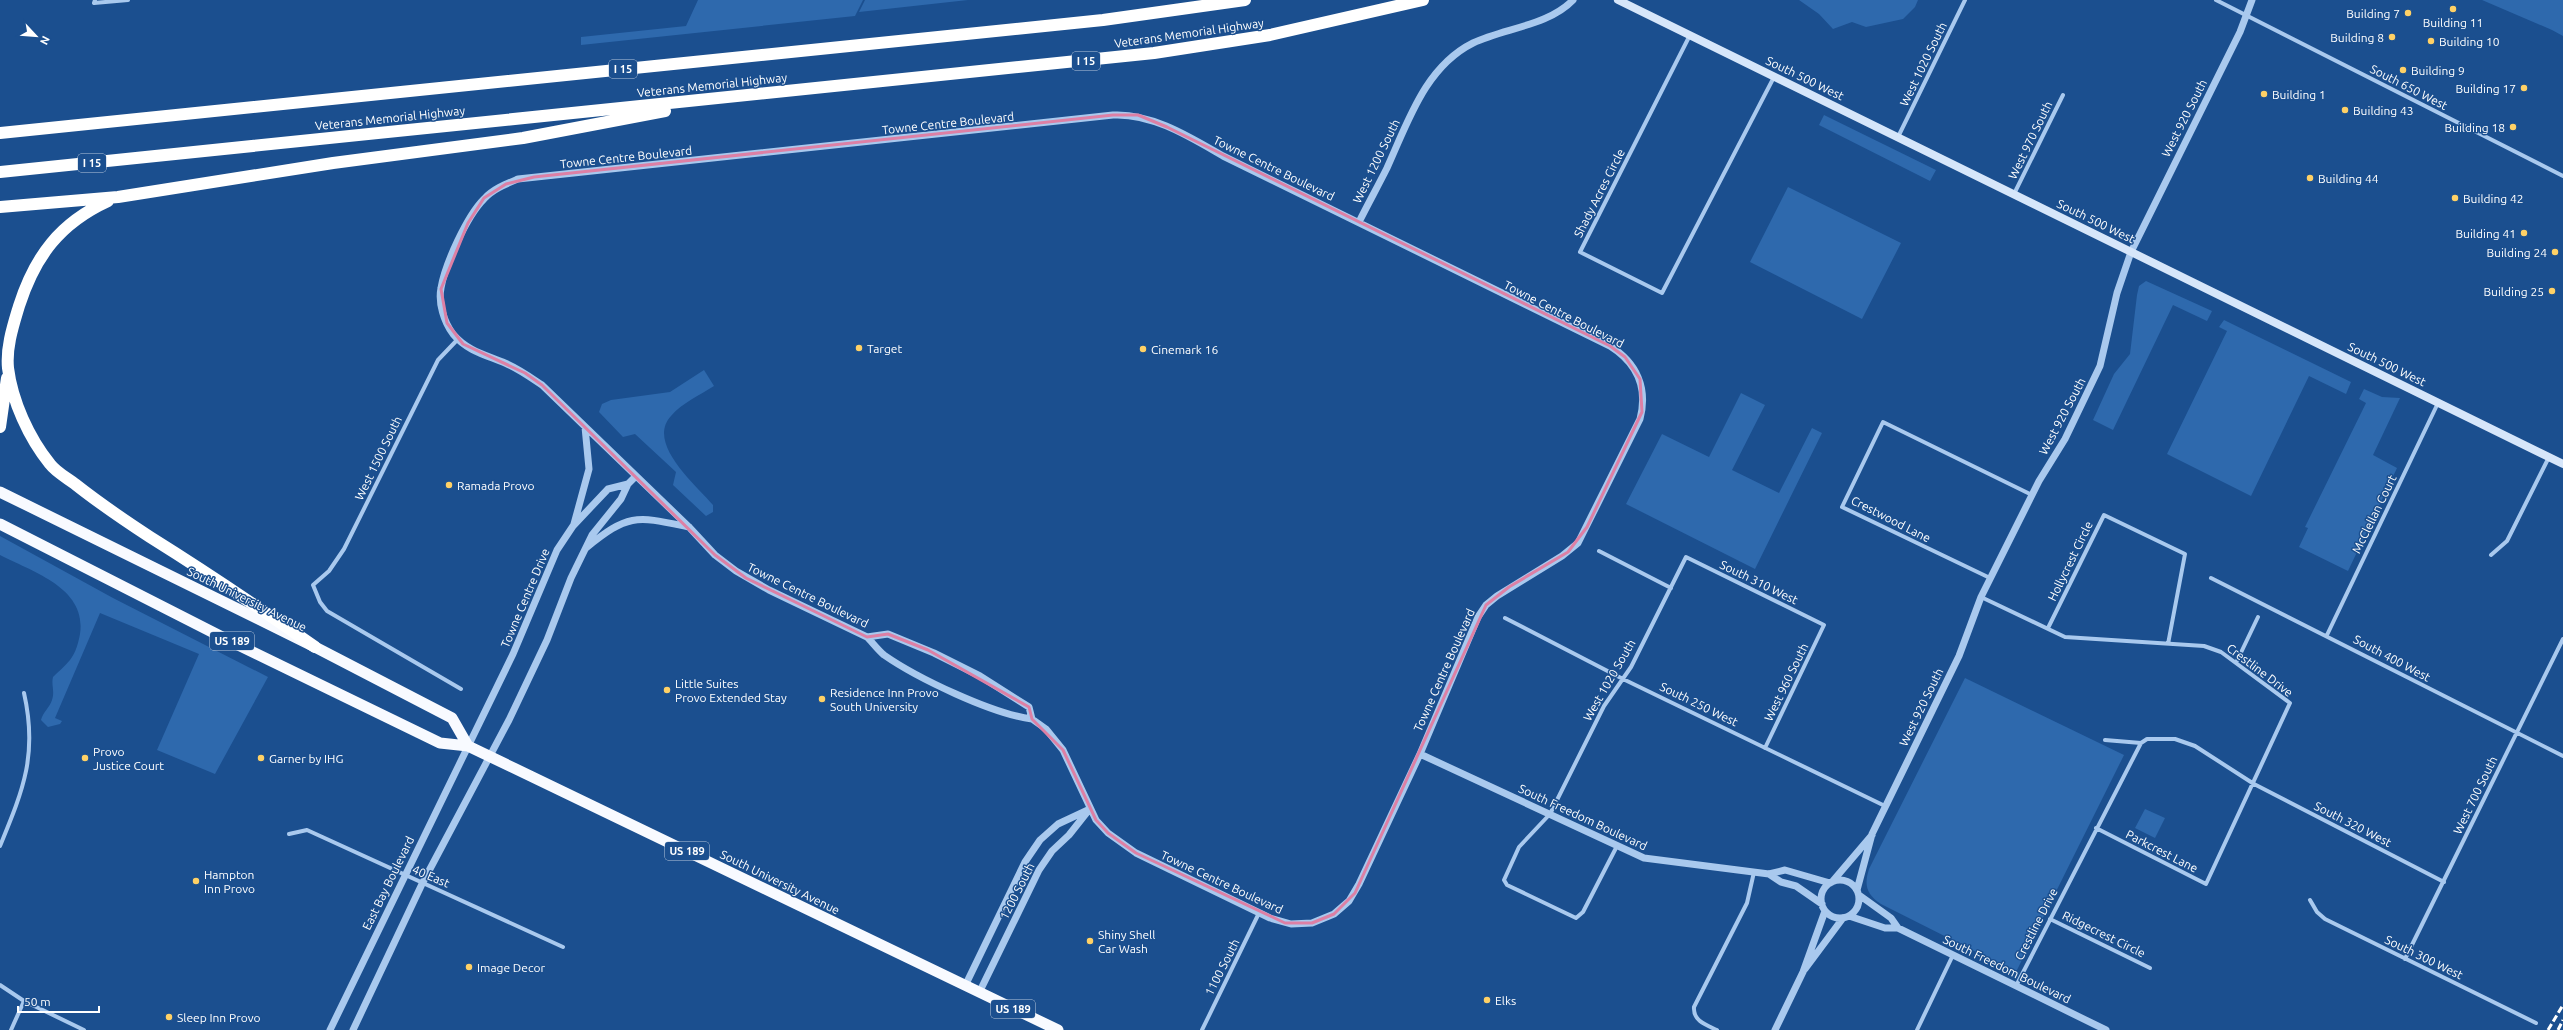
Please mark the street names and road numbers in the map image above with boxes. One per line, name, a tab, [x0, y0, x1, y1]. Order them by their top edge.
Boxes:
street label: Veterans Memorial Highway	[1113, 16, 1265, 50]
street label: West 1020 South	[1897, 20, 1949, 108]
road number: I 15	[1072, 52, 1100, 70]
street label: South 500 West	[1764, 54, 1846, 103]
road number: I 15	[609, 60, 637, 78]
street label: South 650 West	[2368, 62, 2450, 112]
street label: Veterans Memorial Highway	[636, 71, 788, 99]
street label: West 920 South	[2159, 77, 2209, 159]
street label: West 970 South	[2006, 99, 2054, 181]
street label: Veterans Memorial Highway	[314, 104, 466, 132]
street label: Towne Centre Boulevard	[881, 110, 1015, 136]
street label: West 1200 South	[1350, 117, 1402, 205]
street label: Towne Centre Boulevard	[1211, 133, 1337, 203]
street label: Towne Centre Boulevard	[559, 144, 693, 170]
street label: Shady Acres Circle	[1571, 147, 1627, 239]
road number: I 15	[78, 154, 106, 172]
street label: South 500 West	[2055, 197, 2137, 246]
street label: Towne Centre Boulevard	[1502, 278, 1626, 350]
street label: South 500 West	[2346, 340, 2428, 389]
street label: West 920 South	[2036, 375, 2088, 457]
street label: West 1500 South	[352, 414, 404, 502]
street label: McClellan Court	[2349, 472, 2399, 555]
street label: Crestwood Lane	[1849, 493, 1933, 545]
street label: Hollycrest Circle	[2045, 519, 2095, 603]
street label: Towne Centre Drive	[498, 546, 552, 650]
street label: South 310 West	[1718, 558, 1800, 607]
street label: Towne Centre Boulevard	[745, 560, 871, 630]
street label: South University Avenue	[185, 564, 309, 634]
street label: Towne Centre Boulevard	[1411, 607, 1477, 733]
road number: US 189	[210, 632, 254, 650]
street label: South 400 West	[2351, 632, 2433, 684]
street label: West 1020 South	[1580, 637, 1638, 723]
street label: West 960 South	[1762, 641, 1810, 723]
street label: Crestline Drive	[2225, 641, 2295, 699]
street label: West 920 South	[1897, 666, 1945, 748]
street label: South 250 West	[1658, 680, 1740, 729]
street label: West 700 South	[2451, 754, 2499, 836]
street label: South Freedom Boulevard	[1517, 781, 1649, 853]
street label: South 320 West	[2312, 799, 2394, 849]
street label: Parkcrest Lane	[2124, 827, 2200, 875]
street label: East Bay Boulevard	[360, 834, 416, 932]
road number: US 189	[665, 842, 709, 860]
street label: South University Avenue	[718, 847, 842, 917]
street label: Towne Centre Boulevard	[1159, 848, 1285, 916]
street label: 1200 South	[997, 861, 1037, 921]
street label: 40 East	[410, 862, 452, 890]
street label: Crestline Drive	[2012, 886, 2060, 962]
street label: Ridgecrest Circle	[2060, 908, 2148, 960]
street label: South Freedom Boulevard	[1941, 932, 2073, 1006]
street label: South 300 West	[2383, 933, 2465, 982]
street label: 1100 South	[1202, 937, 1242, 997]
road number: US 189	[991, 1000, 1035, 1018]

